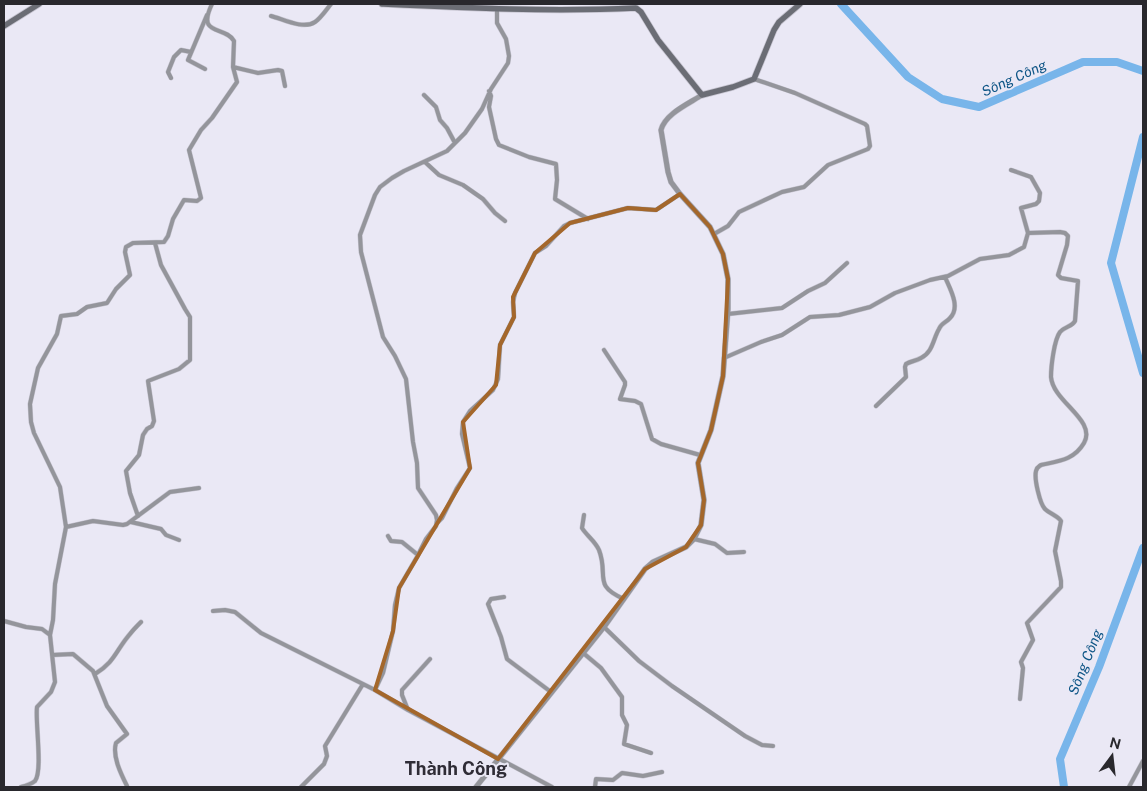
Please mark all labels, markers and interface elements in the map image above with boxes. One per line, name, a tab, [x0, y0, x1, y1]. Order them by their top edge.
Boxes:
water label: Sông Công	[979, 56, 1050, 99]
water label: Sông Công	[1065, 626, 1106, 697]
north arrow	[1087, 731, 1137, 781]
text: N	[1108, 734, 1123, 753]
district label: Thành Công	[405, 758, 507, 779]

